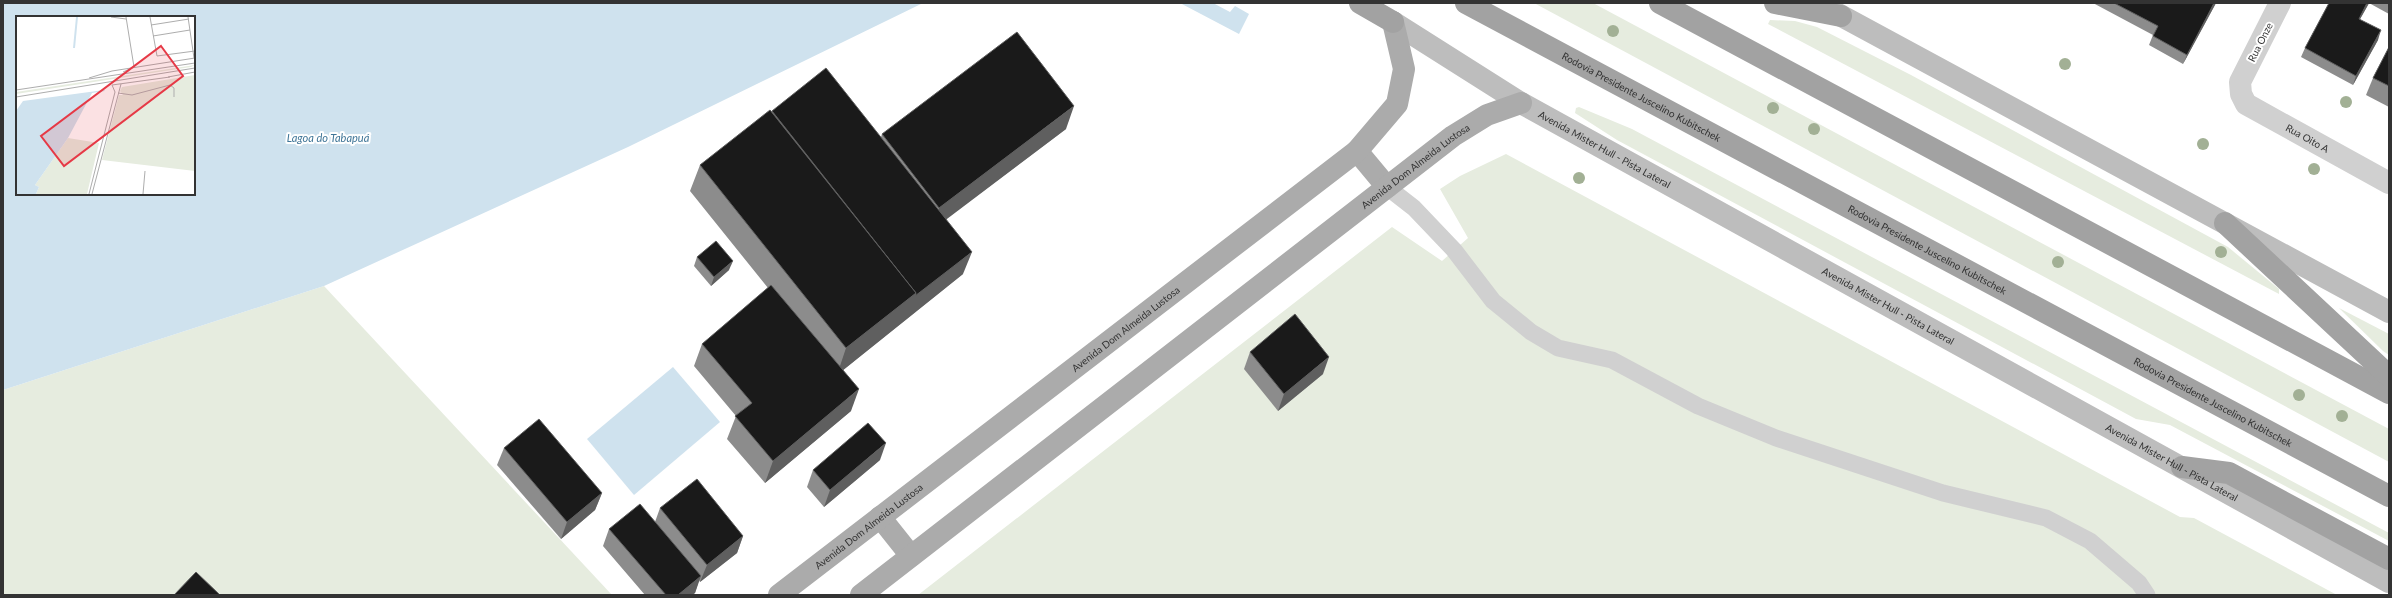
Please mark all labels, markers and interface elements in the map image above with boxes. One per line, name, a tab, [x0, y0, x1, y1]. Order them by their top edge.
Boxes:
inset map	[16, 16, 195, 195]
street label: Rua Onze	[2245, 20, 2275, 64]
street label: Rodovia Presidente Juscelino Kubitschek	[1560, 50, 1724, 144]
street label: Avenida Mister Hull - Pista Lateral	[1536, 108, 1673, 190]
street label: Avenida Dom Almeida Lustosa	[1359, 121, 1472, 211]
street label: Rua Oito A	[2284, 121, 2331, 155]
water label: Lagoa do Tabapuá	[287, 131, 370, 144]
street label: Rodovia Presidente Juscelino Kubitschek	[1846, 202, 2009, 297]
street label: Avenida Mister Hull - Pista Lateral	[1820, 264, 1956, 347]
street label: Avenida Dom Almeida Lustosa	[1069, 283, 1182, 374]
street label: Rodovia Presidente Juscelino Kubitschek	[2132, 355, 2295, 450]
street label: Avenida Mister Hull - Pista Lateral	[2104, 421, 2240, 504]
street label: Avenida Dom Almeida Lustosa	[812, 481, 925, 571]

